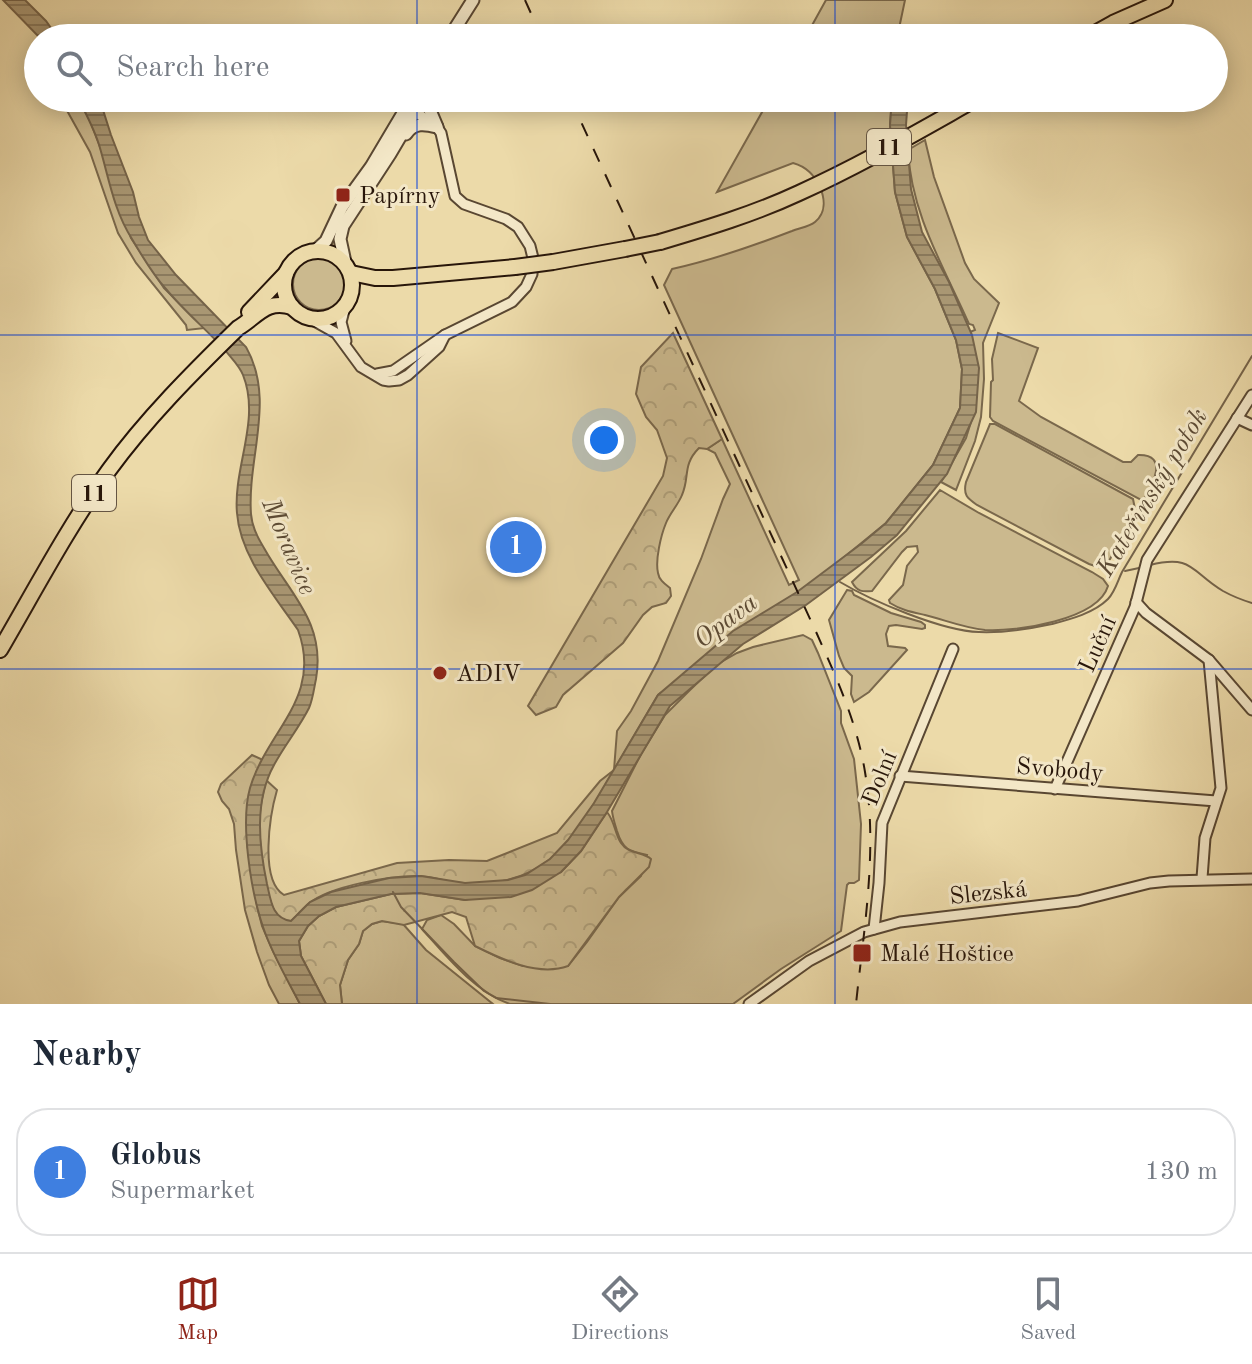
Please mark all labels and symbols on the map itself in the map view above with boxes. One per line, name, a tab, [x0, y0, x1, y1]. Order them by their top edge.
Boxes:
road number: 11	[867, 129, 911, 165]
place label: Papírny	[359, 185, 441, 209]
marker: Papírny	[334, 186, 352, 204]
water label: Kateřinský potok	[1092, 405, 1213, 582]
your location	[584, 420, 624, 460]
road number: 11	[72, 475, 116, 511]
water label: Moravice	[256, 494, 320, 599]
pin: 1	[490, 517, 542, 577]
water label: Opava	[690, 590, 763, 654]
street label: Luční	[1076, 613, 1122, 677]
place label: ADIV	[456, 663, 521, 687]
marker: ADIV	[431, 664, 449, 682]
street label: Dolní	[859, 748, 903, 809]
street label: Svobody	[1015, 755, 1105, 787]
street label: Slezská	[948, 878, 1028, 910]
marker: Malé Hoštice	[851, 942, 873, 964]
place label: Malé Hoštice	[880, 943, 1014, 967]

